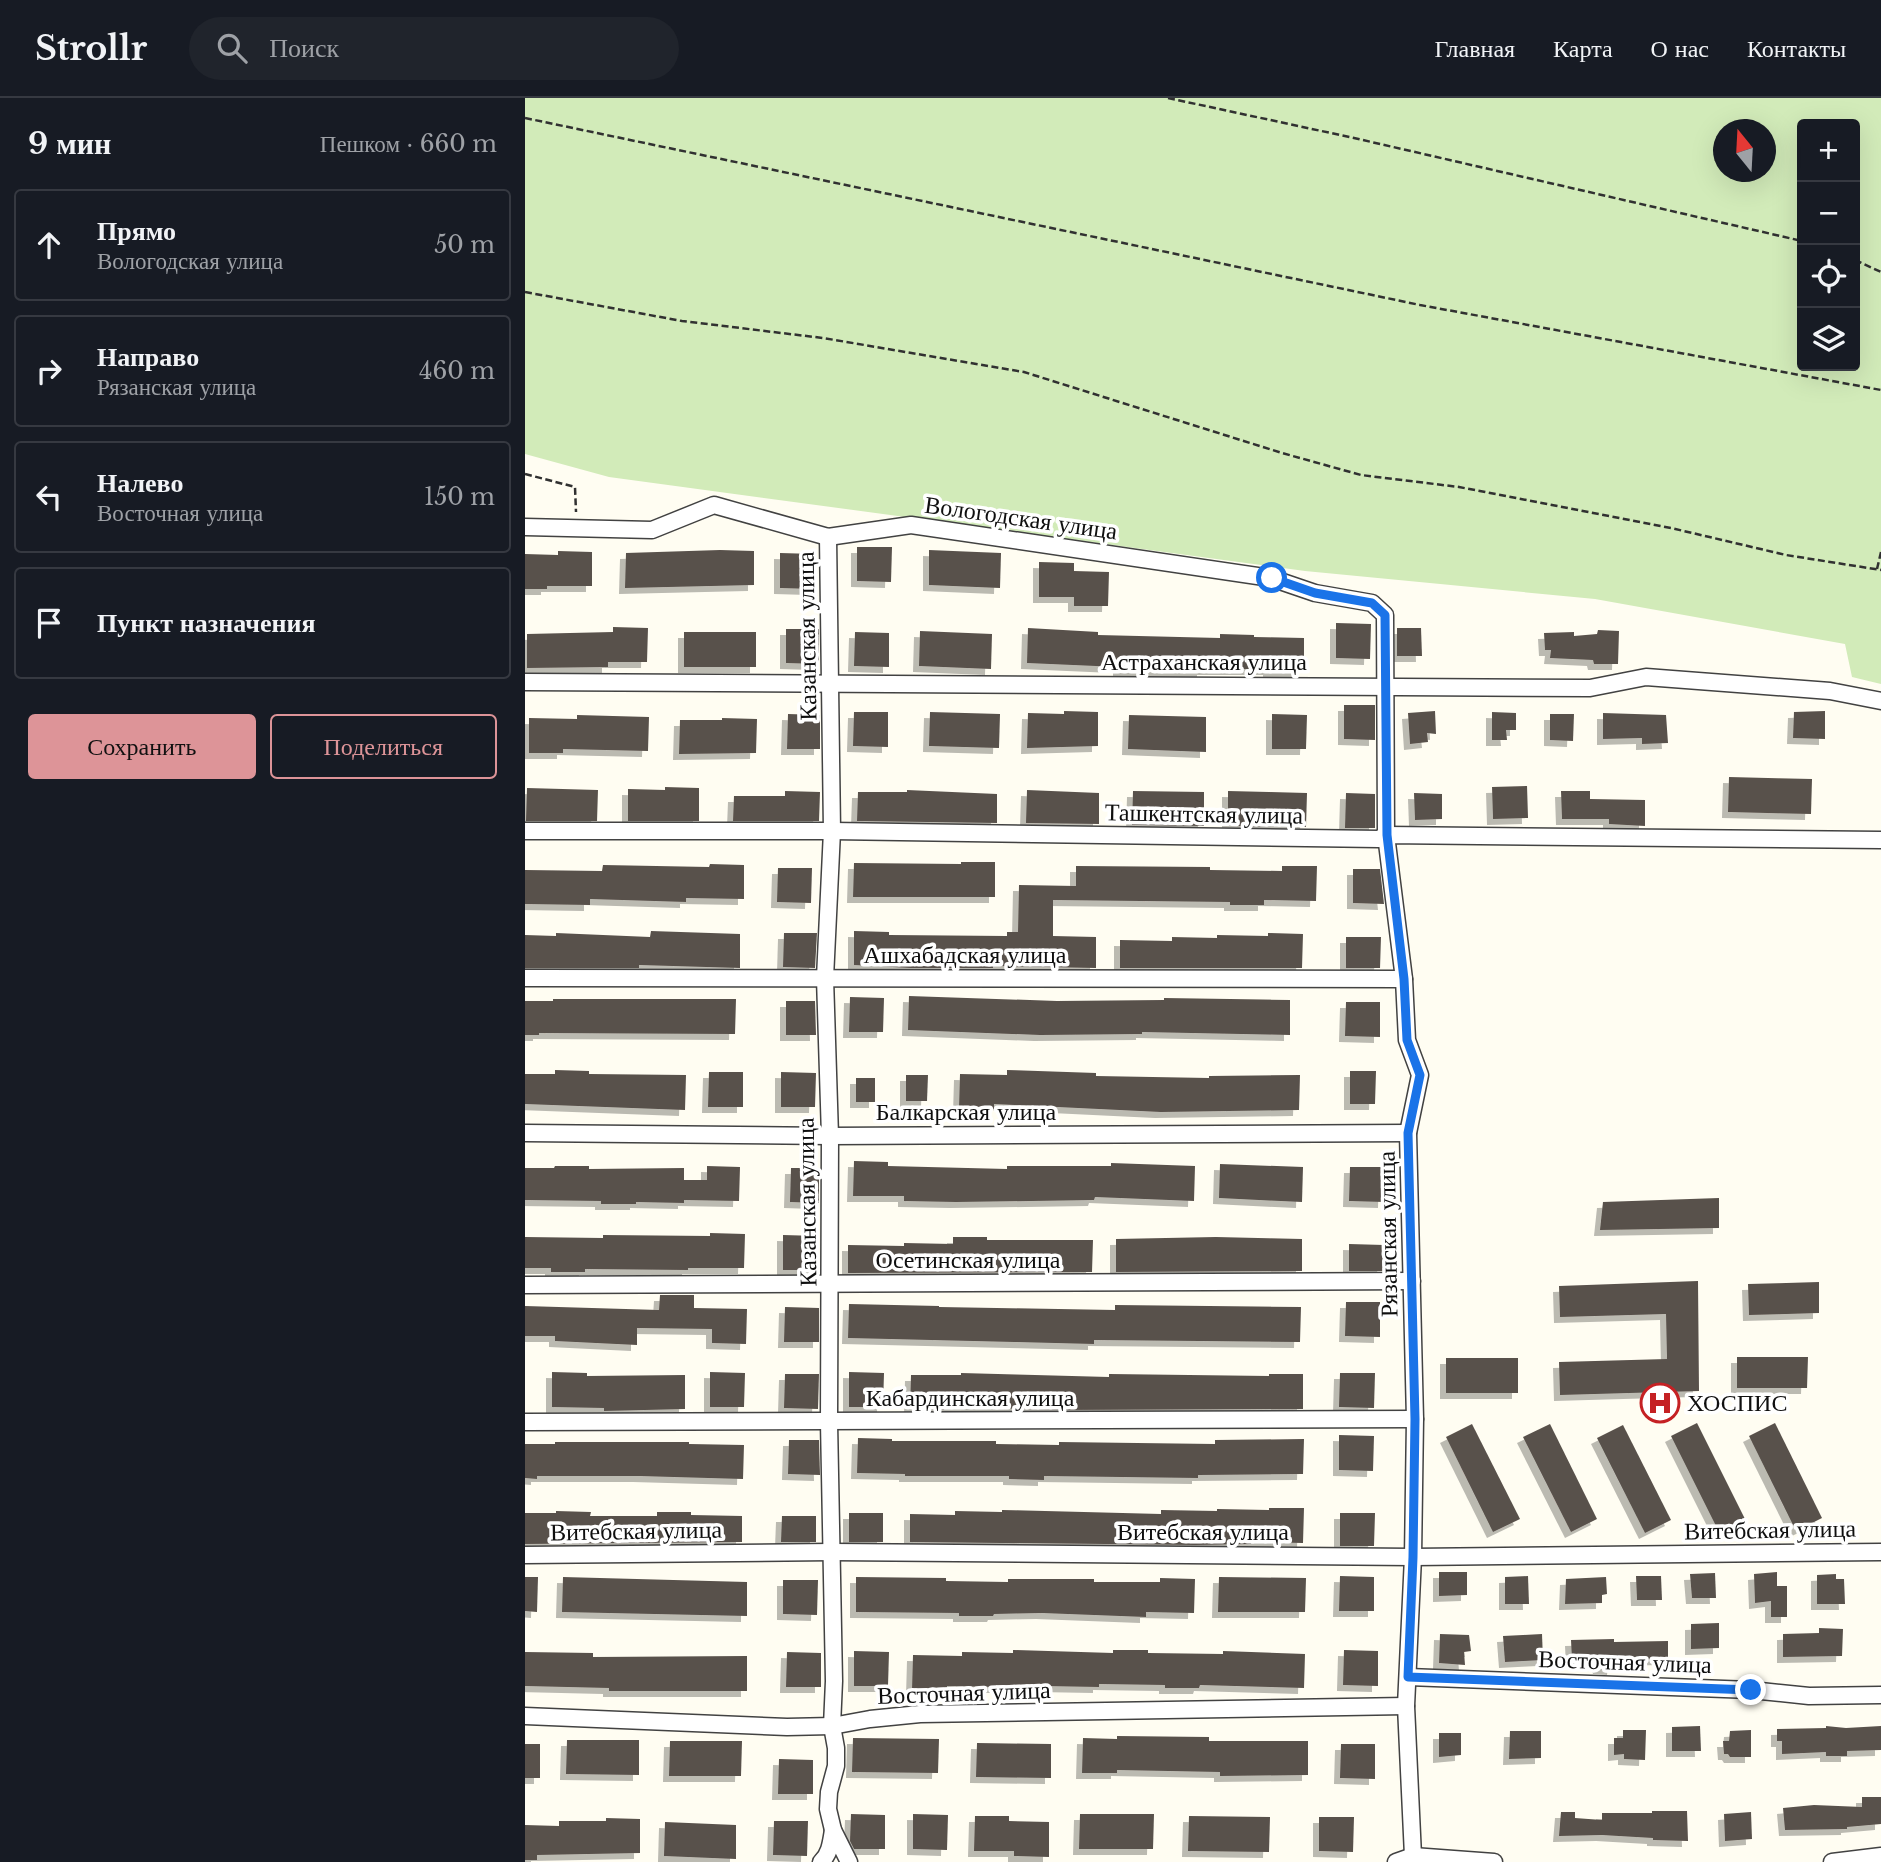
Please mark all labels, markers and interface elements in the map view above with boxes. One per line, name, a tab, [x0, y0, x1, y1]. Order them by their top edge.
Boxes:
search box	[189, 17, 679, 80]
text: Strollr	[35, 28, 147, 69]
icon: search	[213, 29, 251, 67]
text: Поиск	[269, 32, 339, 64]
text: Главная	[1435, 34, 1515, 63]
text: Карта	[1553, 34, 1613, 63]
text: О нас	[1651, 34, 1709, 63]
text: Контакты	[1747, 34, 1846, 63]
north arrow	[1713, 119, 1776, 182]
map controls	[1797, 119, 1860, 371]
button: +	[1797, 119, 1860, 182]
text: 9 мин	[28, 125, 111, 162]
text: Пешком · 660 m	[320, 130, 497, 158]
button: −	[1797, 182, 1860, 245]
text: Прямо	[97, 215, 176, 247]
icon: ahead	[30, 226, 68, 264]
text: 50 m	[434, 231, 495, 259]
button: locate	[1797, 245, 1860, 308]
text: Вологодская улица	[97, 247, 283, 275]
button: layers	[1797, 308, 1860, 371]
text: Направо	[97, 341, 199, 373]
icon: right	[30, 352, 68, 390]
text: 460 m	[419, 357, 495, 385]
text: Рязанская улица	[97, 373, 256, 401]
text: Налево	[97, 467, 183, 499]
icon: left	[30, 478, 68, 516]
text: 150 m	[424, 483, 495, 511]
street label: Вологодская улица	[923, 490, 1120, 545]
text: Восточная улица	[97, 499, 263, 527]
street label: Казанская улица	[791, 551, 822, 721]
route start	[1256, 562, 1287, 593]
icon: arrive	[30, 604, 68, 642]
text: Пункт назначения	[97, 607, 315, 639]
street label: Астраханская улица	[1101, 647, 1307, 676]
button: Сохранить	[28, 714, 256, 779]
button: Поделиться	[270, 714, 497, 779]
street label: Ташкентская улица	[1105, 797, 1304, 830]
street label: Ашхабадская улица	[863, 940, 1067, 969]
street label: Балкарская улица	[876, 1097, 1057, 1126]
street label: Казанская улица	[791, 1117, 822, 1287]
street label: Рязанская улица	[1372, 1150, 1403, 1317]
street label: Осетинская улица	[876, 1245, 1061, 1274]
hospital icon: ХОСПИС	[1639, 1382, 1681, 1424]
street label: Кабардинская улица	[866, 1383, 1075, 1412]
place label: ХОСПИС	[1687, 1388, 1787, 1417]
street label: Витебская улица	[1684, 1513, 1857, 1545]
street label: Витебская улица	[550, 1514, 723, 1546]
street label: Витебская улица	[1117, 1517, 1289, 1546]
street label: Восточная улица	[1538, 1644, 1713, 1679]
route end	[1735, 1674, 1766, 1705]
street label: Восточная улица	[877, 1675, 1052, 1710]

